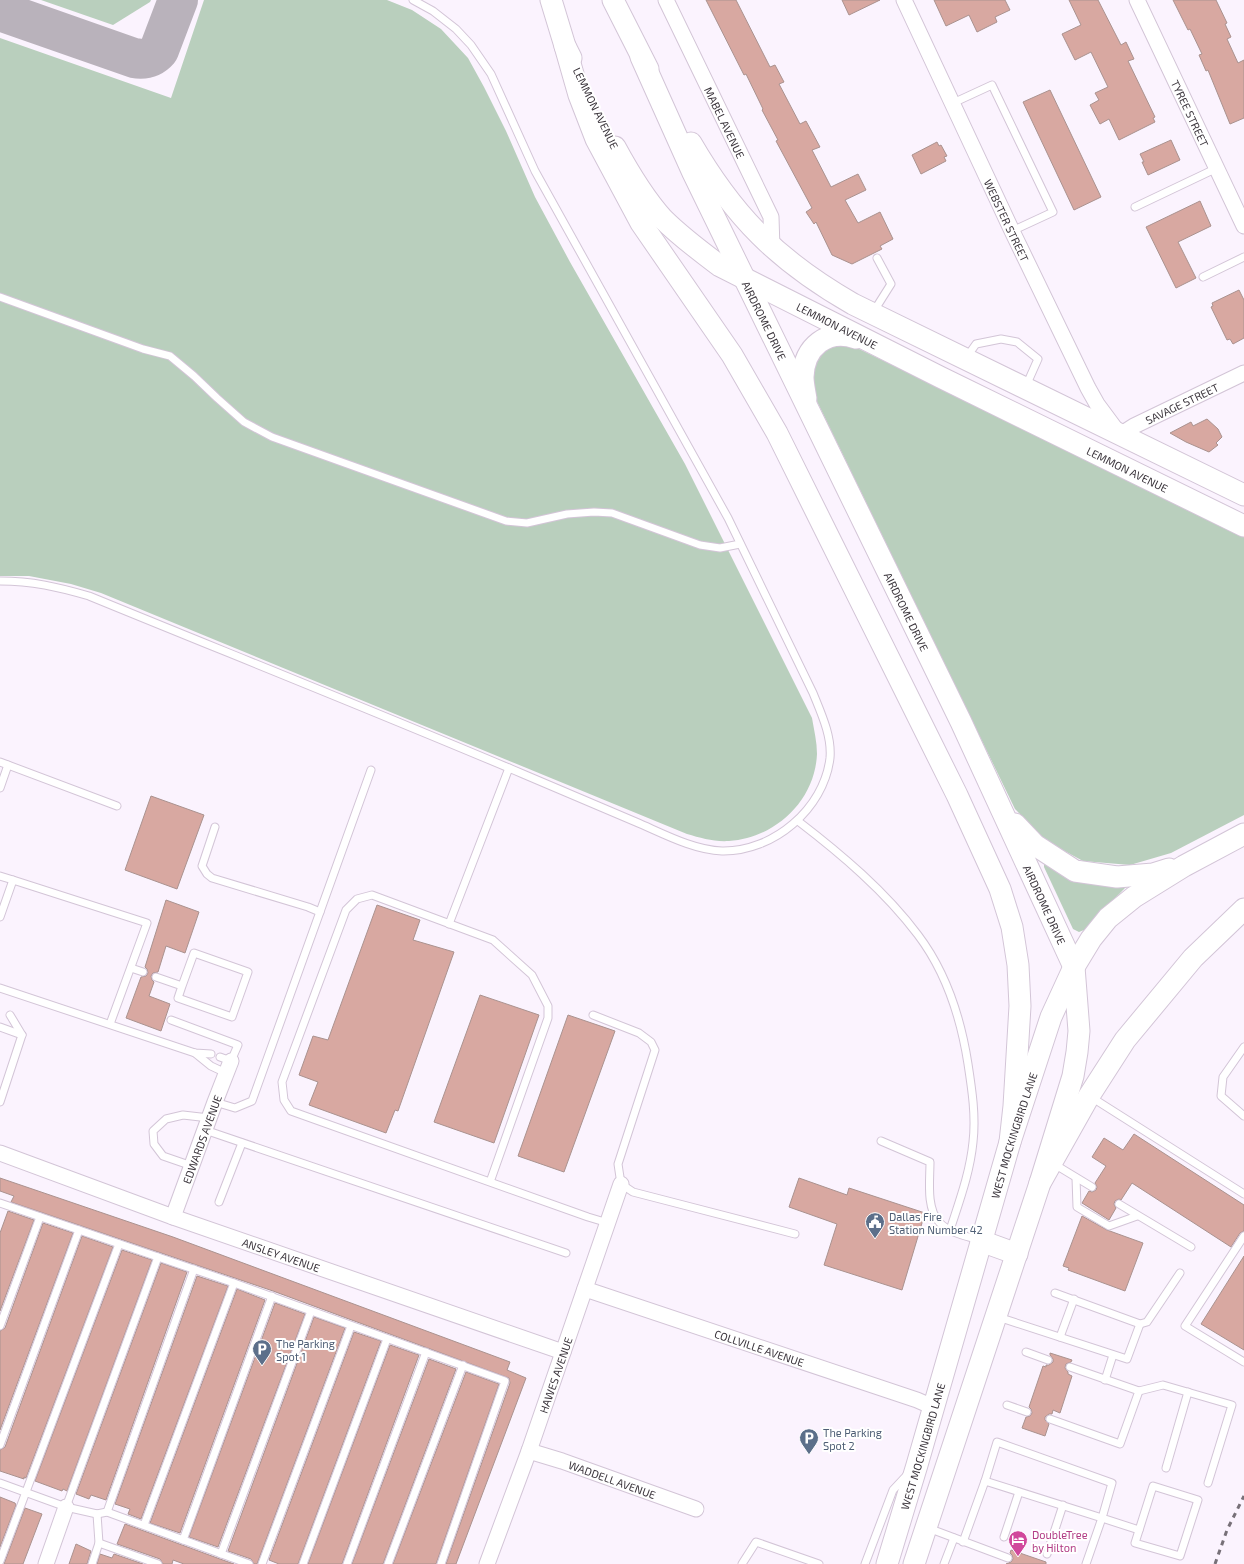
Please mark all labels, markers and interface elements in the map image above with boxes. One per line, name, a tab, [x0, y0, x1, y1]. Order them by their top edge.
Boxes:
street label: LEMMON AVENUE	[571, 65, 621, 151]
street label: TYREE STREET	[1169, 77, 1212, 149]
street label: MABEL AVENUE	[702, 85, 748, 160]
street label: WEBSTER STREET	[982, 177, 1032, 264]
street label: AIRDROME DRIVE	[740, 279, 790, 362]
street label: LEMMON AVENUE	[795, 299, 880, 351]
street label: SAVAGE STREET	[1143, 380, 1221, 426]
street label: LEMMON AVENUE	[1085, 444, 1170, 494]
street label: AIRDROME DRIVE	[882, 570, 932, 653]
street label: AIRDROME DRIVE	[1021, 863, 1069, 946]
street label: WEST MOCKINGBIRD LANE	[988, 1070, 1039, 1200]
street label: EDWARDS AVENUE	[179, 1093, 224, 1185]
place label: Dallas Fire Station Number 42	[889, 1210, 983, 1236]
public building icon: Dallas Fire Station Number 42	[864, 1211, 886, 1239]
street label: ANSLEY AVENUE	[241, 1235, 322, 1274]
street label: COLLVILLE AVENUE	[713, 1326, 806, 1368]
street label: HAWES AVENUE	[536, 1335, 574, 1415]
place label: The Parking Spot 1	[276, 1337, 335, 1363]
parking icon: The Parking Spot 1	[251, 1338, 273, 1366]
street label: WEST MOCKINGBIRD LANE	[897, 1381, 947, 1511]
place label: The Parking Spot 2	[823, 1426, 882, 1452]
parking icon: The Parking Spot 2	[798, 1427, 820, 1455]
street label: WADDELL AVENUE	[567, 1457, 658, 1501]
place label: DoubleTree by Hilton	[1032, 1528, 1088, 1554]
hotel icon: DoubleTree by Hilton	[1007, 1529, 1029, 1557]

